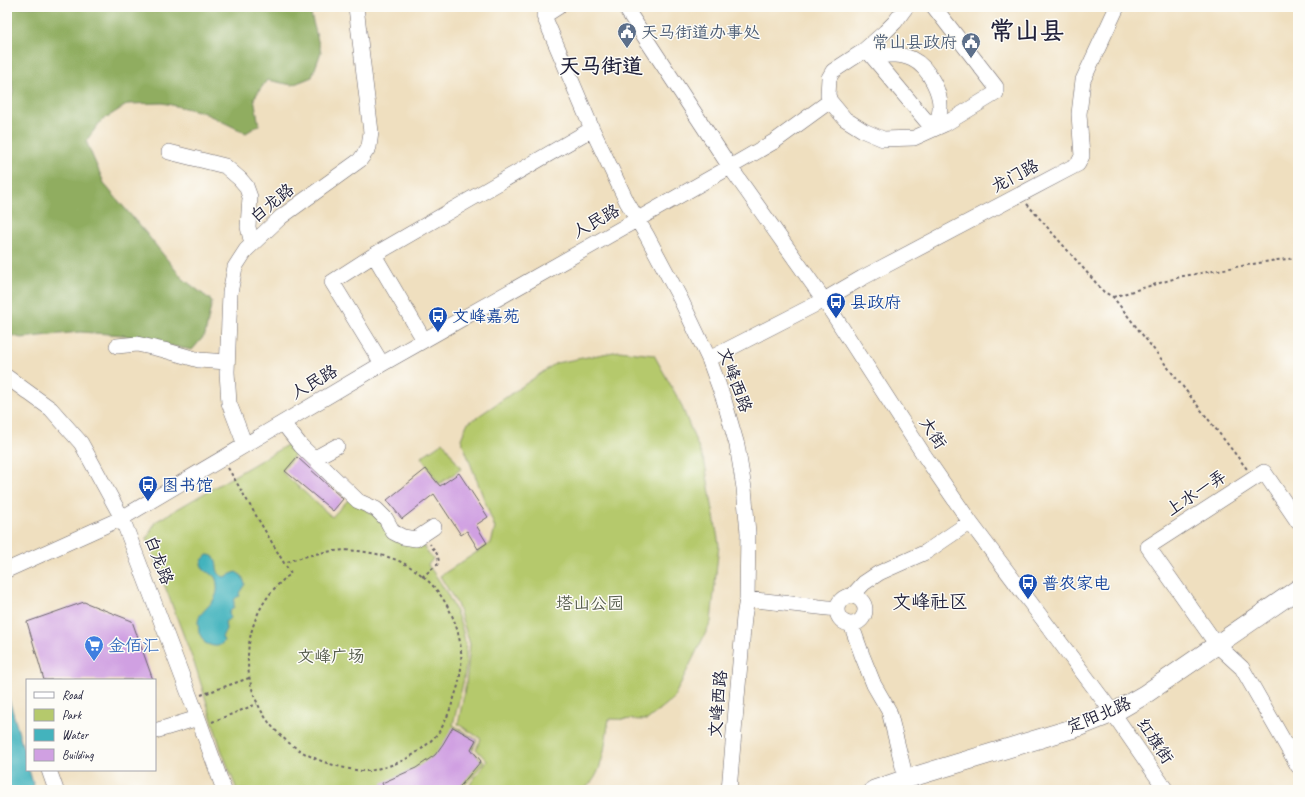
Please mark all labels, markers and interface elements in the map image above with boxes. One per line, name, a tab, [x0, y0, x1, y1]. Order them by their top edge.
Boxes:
district label: 常山县	[989, 15, 1065, 47]
public building icon: 天马街道办事处	[616, 21, 638, 49]
place label: 天马街道办事处	[641, 22, 760, 43]
public building icon: 常山县政府	[960, 31, 982, 59]
place label: 常山县政府	[872, 32, 957, 53]
district label: 天马街道	[559, 53, 643, 79]
street label: 龙门路	[988, 155, 1042, 197]
street label: 白龙路	[246, 179, 298, 227]
street label: 人民路	[569, 199, 623, 243]
bus stop icon: 县政府	[825, 291, 847, 319]
place label: 县政府	[850, 292, 901, 313]
bus stop icon: 文峰嘉苑	[427, 305, 449, 333]
place label: 文峰嘉苑	[452, 306, 520, 327]
street label: 文峰西路	[714, 344, 756, 416]
street label: 人民路	[287, 360, 341, 404]
street label: 大街	[915, 413, 951, 453]
street label: 上水一弄	[1162, 466, 1230, 520]
bus stop icon: 图书馆	[137, 474, 159, 502]
place label: 图书馆	[162, 475, 213, 496]
street label: 白龙路	[140, 532, 178, 588]
bus stop icon: 普农家电	[1017, 572, 1039, 600]
place label: 普农家电	[1042, 573, 1110, 594]
district label: 文峰社区	[892, 590, 968, 614]
park label: 塔山公园	[556, 593, 624, 614]
supermarket icon: 金佰汇	[83, 634, 105, 662]
place label: 金佰汇	[108, 635, 159, 656]
park label: 文峰广场	[297, 646, 365, 667]
street label: 文峰西路	[705, 669, 731, 739]
legend	[26, 679, 156, 771]
text: Road	[62, 687, 84, 703]
street label: 定阳北路	[1064, 692, 1134, 738]
text: Park	[62, 707, 83, 723]
street label: 红旗街	[1132, 714, 1178, 768]
text: Water	[62, 727, 90, 743]
text: Building	[62, 747, 94, 763]

